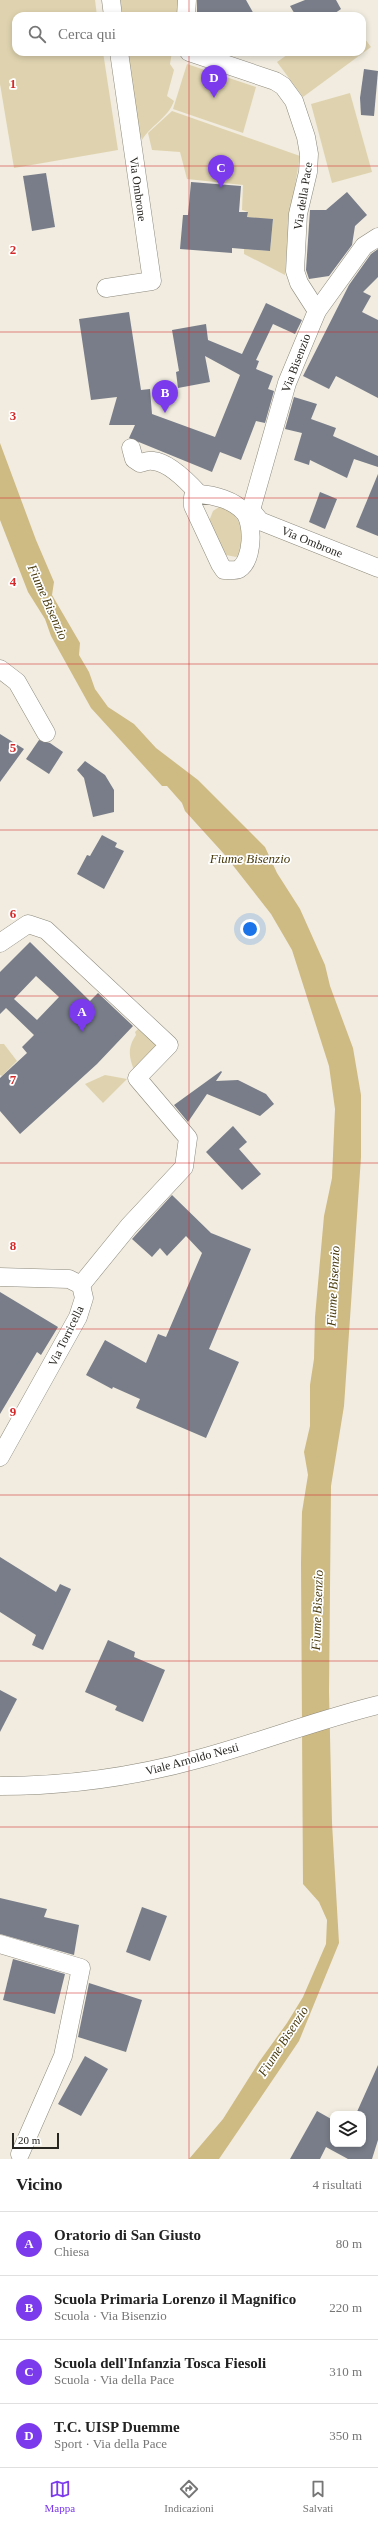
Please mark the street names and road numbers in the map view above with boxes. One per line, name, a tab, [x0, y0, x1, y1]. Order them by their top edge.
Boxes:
street label: Via Ombrone	[127, 156, 149, 222]
street label: Via della Pace	[291, 161, 315, 231]
street label: Via Bisenzio	[278, 332, 314, 394]
street label: Via Ombrone	[279, 523, 345, 561]
street label: Via Torricella	[45, 1303, 87, 1369]
street label: Viale Arnoldo Nesti	[144, 1740, 241, 1778]

